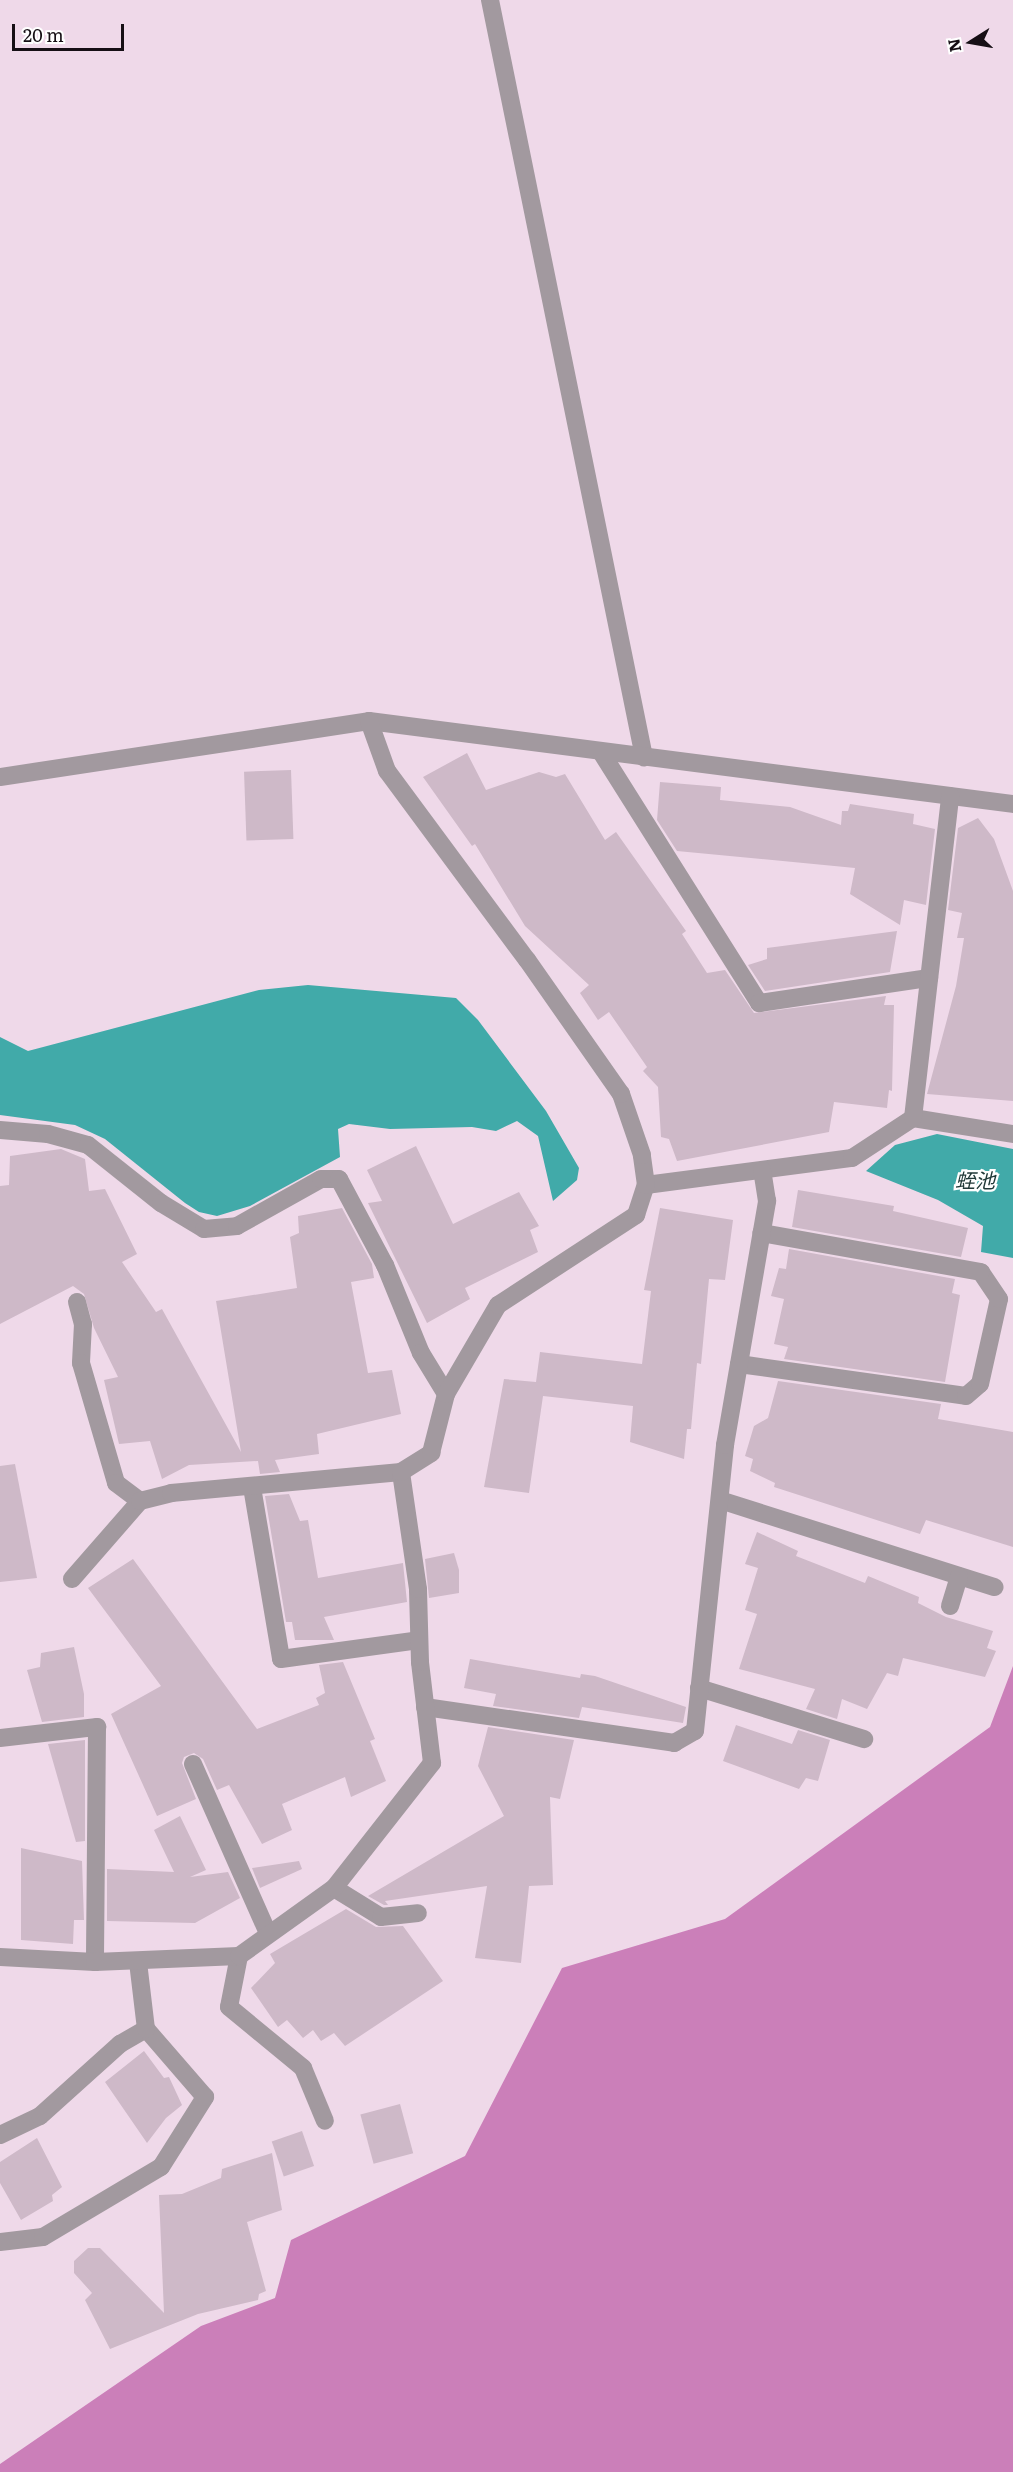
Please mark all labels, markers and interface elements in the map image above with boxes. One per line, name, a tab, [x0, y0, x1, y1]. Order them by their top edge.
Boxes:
scale bar	[15, 12, 128, 50]
north arrow	[941, 12, 1001, 72]
text: 20 m	[23, 21, 64, 48]
text: N	[940, 37, 966, 54]
water label: 蛭池	[955, 1167, 995, 1191]

